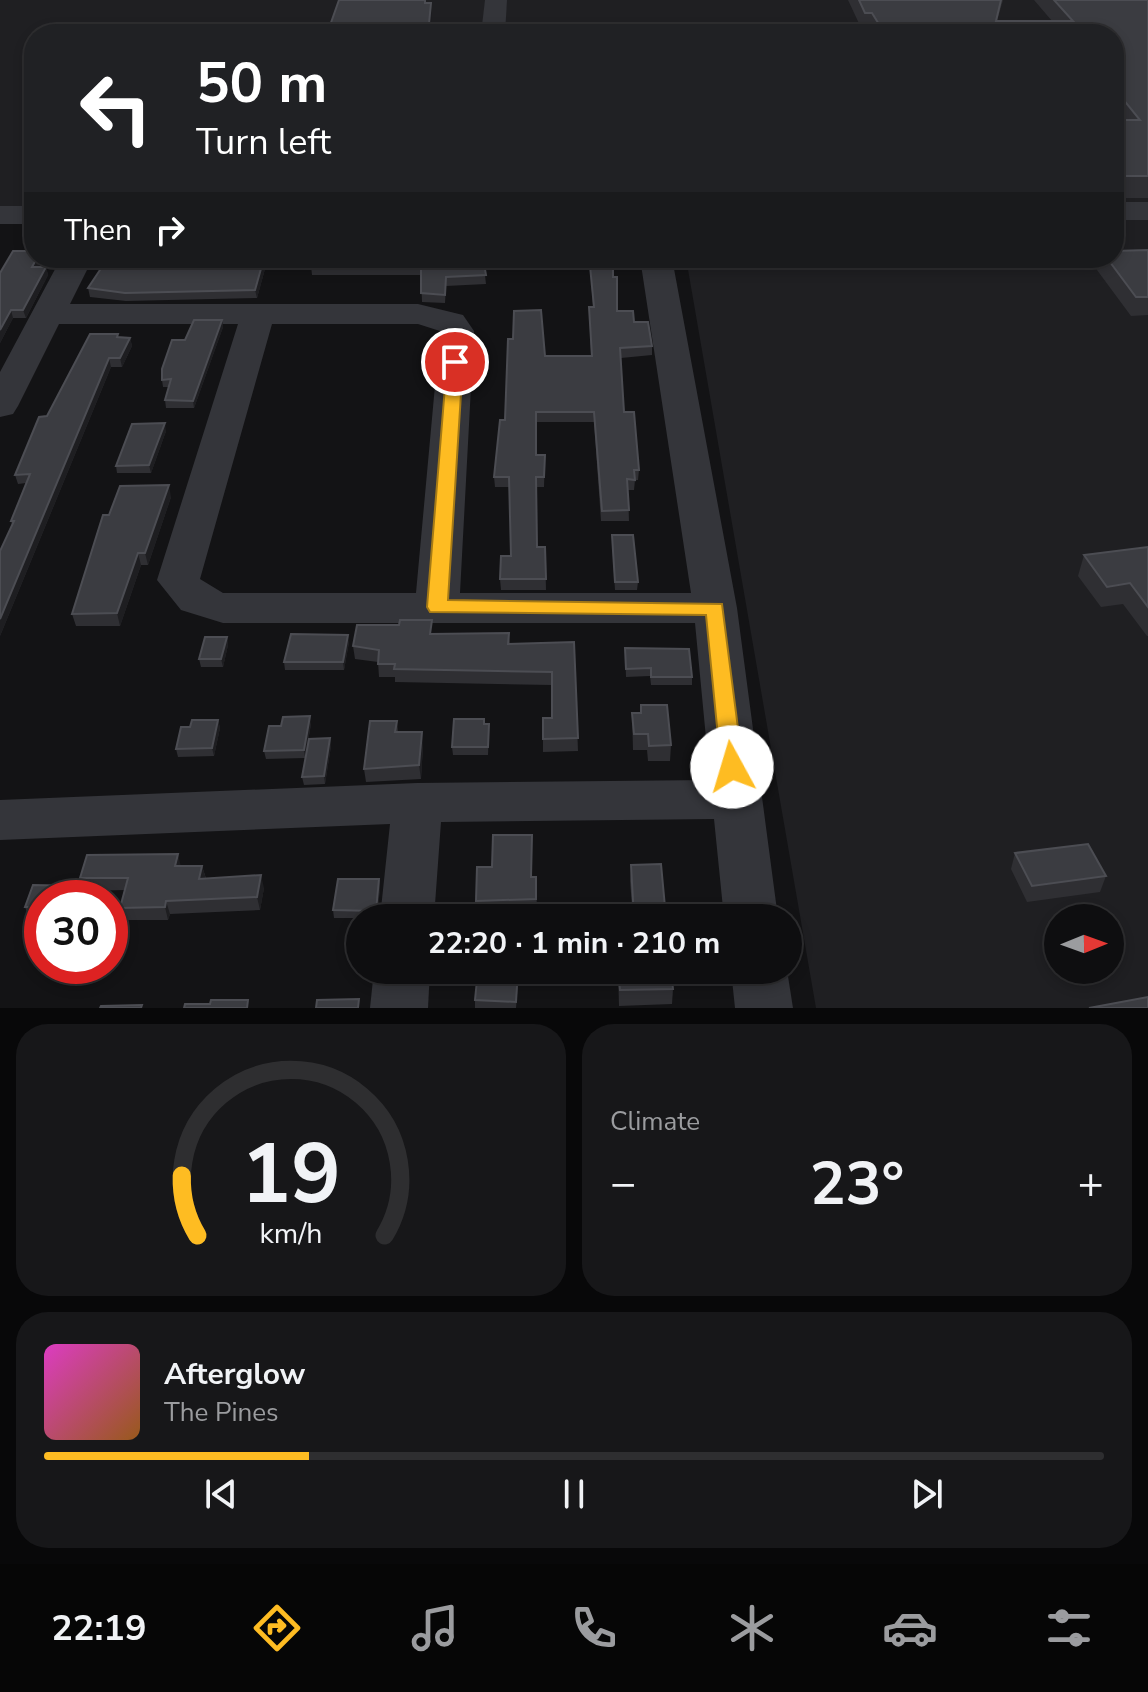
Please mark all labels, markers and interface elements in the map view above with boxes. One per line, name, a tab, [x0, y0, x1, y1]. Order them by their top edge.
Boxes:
text: 50 m	[196, 45, 327, 122]
icon: left	[64, 56, 168, 160]
text: Turn left	[196, 118, 331, 167]
icon: right	[148, 208, 192, 252]
text: Then	[64, 210, 132, 251]
pin	[421, 328, 489, 396]
icon: arrive	[433, 340, 477, 384]
position arrow	[690, 725, 774, 809]
speed limit sign: 30	[24, 880, 128, 984]
north arrow	[1044, 904, 1124, 984]
map controls	[1044, 904, 1124, 984]
text: 22:20 · 1 min · 210 m	[428, 923, 720, 964]
text: Climate	[610, 1104, 700, 1139]
text: 19	[241, 1118, 341, 1231]
text: 23°	[810, 1143, 904, 1225]
text: −	[610, 1154, 636, 1214]
text: +	[1078, 1154, 1104, 1214]
text: km/h	[260, 1214, 322, 1253]
text: Afterglow	[164, 1354, 305, 1395]
text: The Pines	[164, 1395, 279, 1430]
icon: previous	[199, 1472, 243, 1516]
icon: pause	[552, 1472, 596, 1516]
icon: next	[905, 1472, 949, 1516]
icon: directions	[249, 1600, 305, 1656]
icon: music	[407, 1600, 463, 1656]
icon: phone	[566, 1600, 622, 1656]
icon: climate	[724, 1600, 780, 1656]
icon: car	[882, 1600, 938, 1656]
icon: filters	[1041, 1600, 1097, 1656]
text: 22:19	[51, 1604, 147, 1653]

